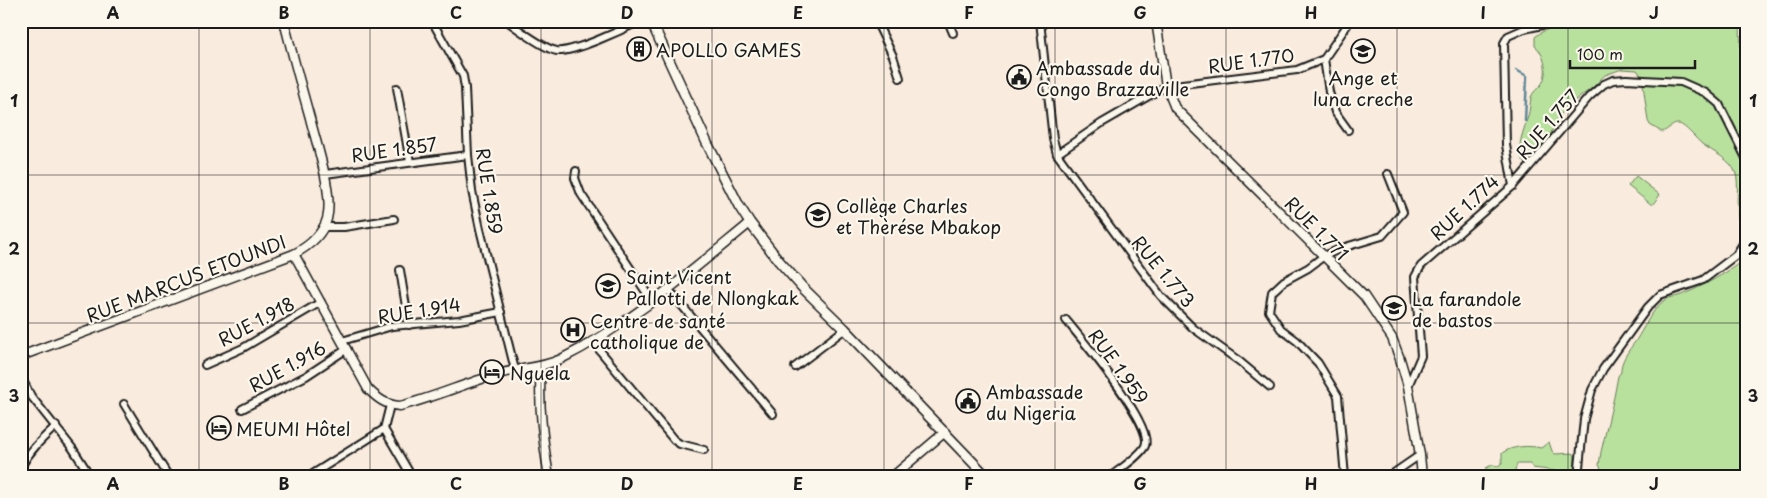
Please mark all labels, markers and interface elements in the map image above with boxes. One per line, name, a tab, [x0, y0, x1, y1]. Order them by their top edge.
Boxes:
text: A	[107, 0, 120, 24]
text: B	[279, 0, 290, 24]
text: C	[450, 0, 462, 24]
text: D	[621, 0, 633, 24]
text: E	[793, 0, 803, 24]
text: F	[964, 0, 974, 24]
text: G	[1133, 0, 1147, 24]
text: H	[1305, 0, 1317, 24]
text: I	[1480, 0, 1486, 24]
text: J	[1649, 0, 1659, 24]
building icon: APOLLO GAMES	[626, 36, 652, 62]
place label: APOLLO GAMES	[656, 36, 801, 63]
school or university icon: Ange et luna creche	[1350, 38, 1376, 64]
scale bar	[1570, 38, 1694, 70]
street label: RUE 1.770	[1206, 41, 1296, 79]
text: 100 m	[1577, 42, 1623, 65]
place label: Ambassade du Congo Brazzaville	[1036, 54, 1189, 102]
public building icon: Ambassade du Congo Brazzaville	[1006, 64, 1032, 90]
place label: Ange et luna creche	[1313, 64, 1413, 112]
street label: RUE 1.757	[1509, 83, 1585, 165]
text: 1	[10, 88, 18, 112]
text: 1	[1749, 88, 1757, 112]
street label: RUE 1.857	[349, 130, 439, 168]
street label: RUE 1.859	[470, 146, 510, 236]
street label: RUE 1.774	[1423, 168, 1505, 246]
street label: RUE 1.771	[1279, 190, 1355, 266]
place label: Collège Charles et Thèrése Mbakop	[836, 192, 1001, 240]
school or university icon: Collège Charles et Thèrése Mbakop	[805, 202, 831, 228]
street label: RUE MARCUS ETOUNDI	[82, 227, 290, 329]
street label: RUE 1.773	[1126, 229, 1202, 313]
text: 2	[8, 236, 20, 260]
text: 2	[1747, 236, 1759, 260]
place label: Saint Vicent Pallotti de Nlongkak	[626, 263, 799, 311]
school or university icon: Saint Vicent Pallotti de Nlongkak	[595, 273, 621, 299]
place label: La farandole de bastos	[1412, 285, 1522, 333]
street label: RUE 1.918	[213, 290, 299, 352]
street label: RUE 1.914	[375, 290, 463, 330]
school or university icon: La farandole de bastos	[1381, 295, 1407, 321]
place label: Centre de santé catholique de	[590, 307, 726, 355]
hospital icon: Centre de santé catholique de	[560, 317, 586, 343]
street label: RUE 1.959	[1082, 323, 1156, 409]
street label: RUE 1.916	[243, 334, 331, 398]
hotel icon: Nguela	[479, 359, 505, 385]
place label: Nguela	[510, 359, 571, 386]
place label: Ambassade du Nigeria	[986, 378, 1083, 426]
text: 3	[9, 383, 19, 407]
text: 3	[1748, 383, 1758, 407]
public building icon: Ambassade du Nigeria	[955, 388, 981, 414]
hotel icon: MEUMI Hôtel	[206, 415, 232, 441]
place label: MEUMI Hôtel	[236, 415, 350, 442]
text: A	[107, 471, 120, 495]
text: B	[279, 471, 290, 495]
text: C	[450, 471, 462, 495]
text: D	[621, 471, 633, 495]
text: E	[793, 471, 803, 495]
text: F	[964, 471, 974, 495]
text: G	[1133, 471, 1147, 495]
text: H	[1305, 471, 1317, 495]
text: I	[1480, 471, 1486, 495]
text: J	[1649, 471, 1659, 495]

